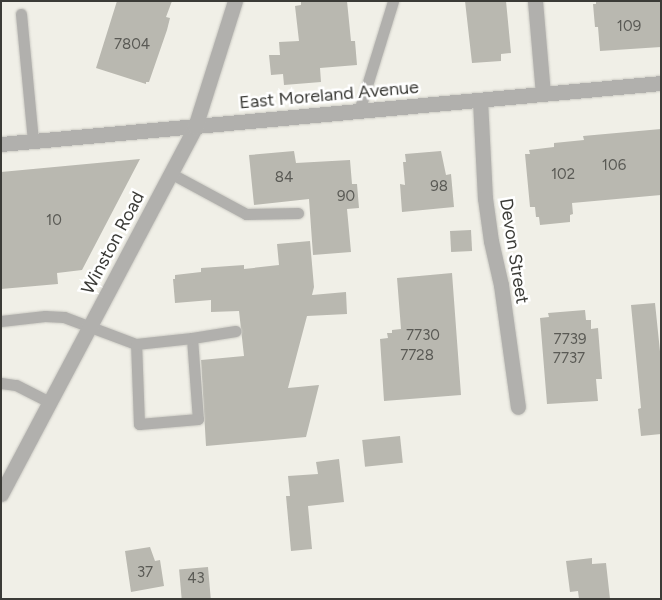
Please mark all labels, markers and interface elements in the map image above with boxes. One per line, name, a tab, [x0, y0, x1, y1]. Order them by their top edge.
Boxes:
house number: 109	[617, 18, 641, 36]
house number: 7804	[114, 36, 150, 54]
street label: East Moreland Avenue	[238, 76, 420, 114]
house number: 106	[602, 157, 626, 175]
house number: 102	[551, 166, 575, 184]
house number: 84	[275, 169, 293, 187]
house number: 98	[430, 178, 448, 196]
street label: Winston Road	[77, 188, 149, 298]
house number: 90	[337, 188, 355, 206]
street label: Devon Street	[495, 197, 533, 305]
house number: 10	[46, 212, 62, 230]
house number: 7730	[406, 327, 440, 345]
house number: 7739	[554, 331, 586, 349]
house number: 7728	[400, 347, 434, 365]
house number: 7737	[553, 350, 585, 368]
house number: 37	[137, 564, 153, 582]
house number: 43	[187, 570, 205, 588]

